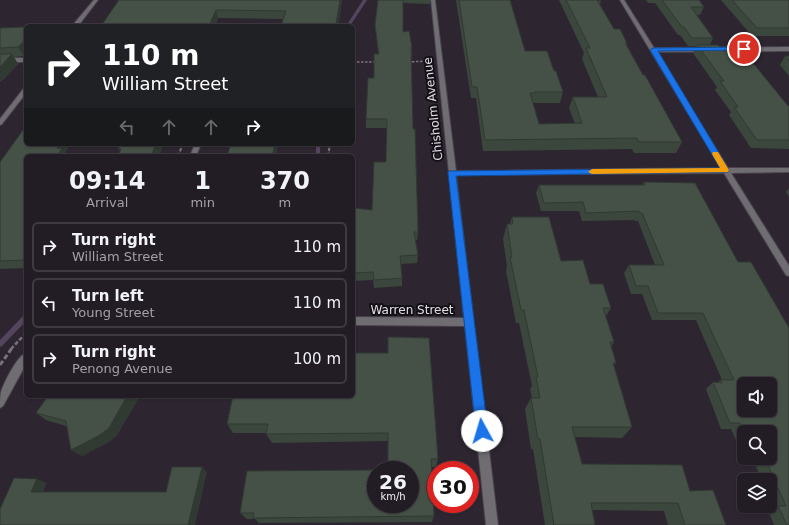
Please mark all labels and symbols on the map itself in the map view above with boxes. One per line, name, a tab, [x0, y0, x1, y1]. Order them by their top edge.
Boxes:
pin	[727, 32, 761, 66]
street label: Chisholm Avenue	[421, 57, 445, 161]
street label: Warren Street	[370, 303, 454, 317]
position arrow	[461, 410, 503, 452]
speed limit sign: 30	[427, 461, 479, 513]

